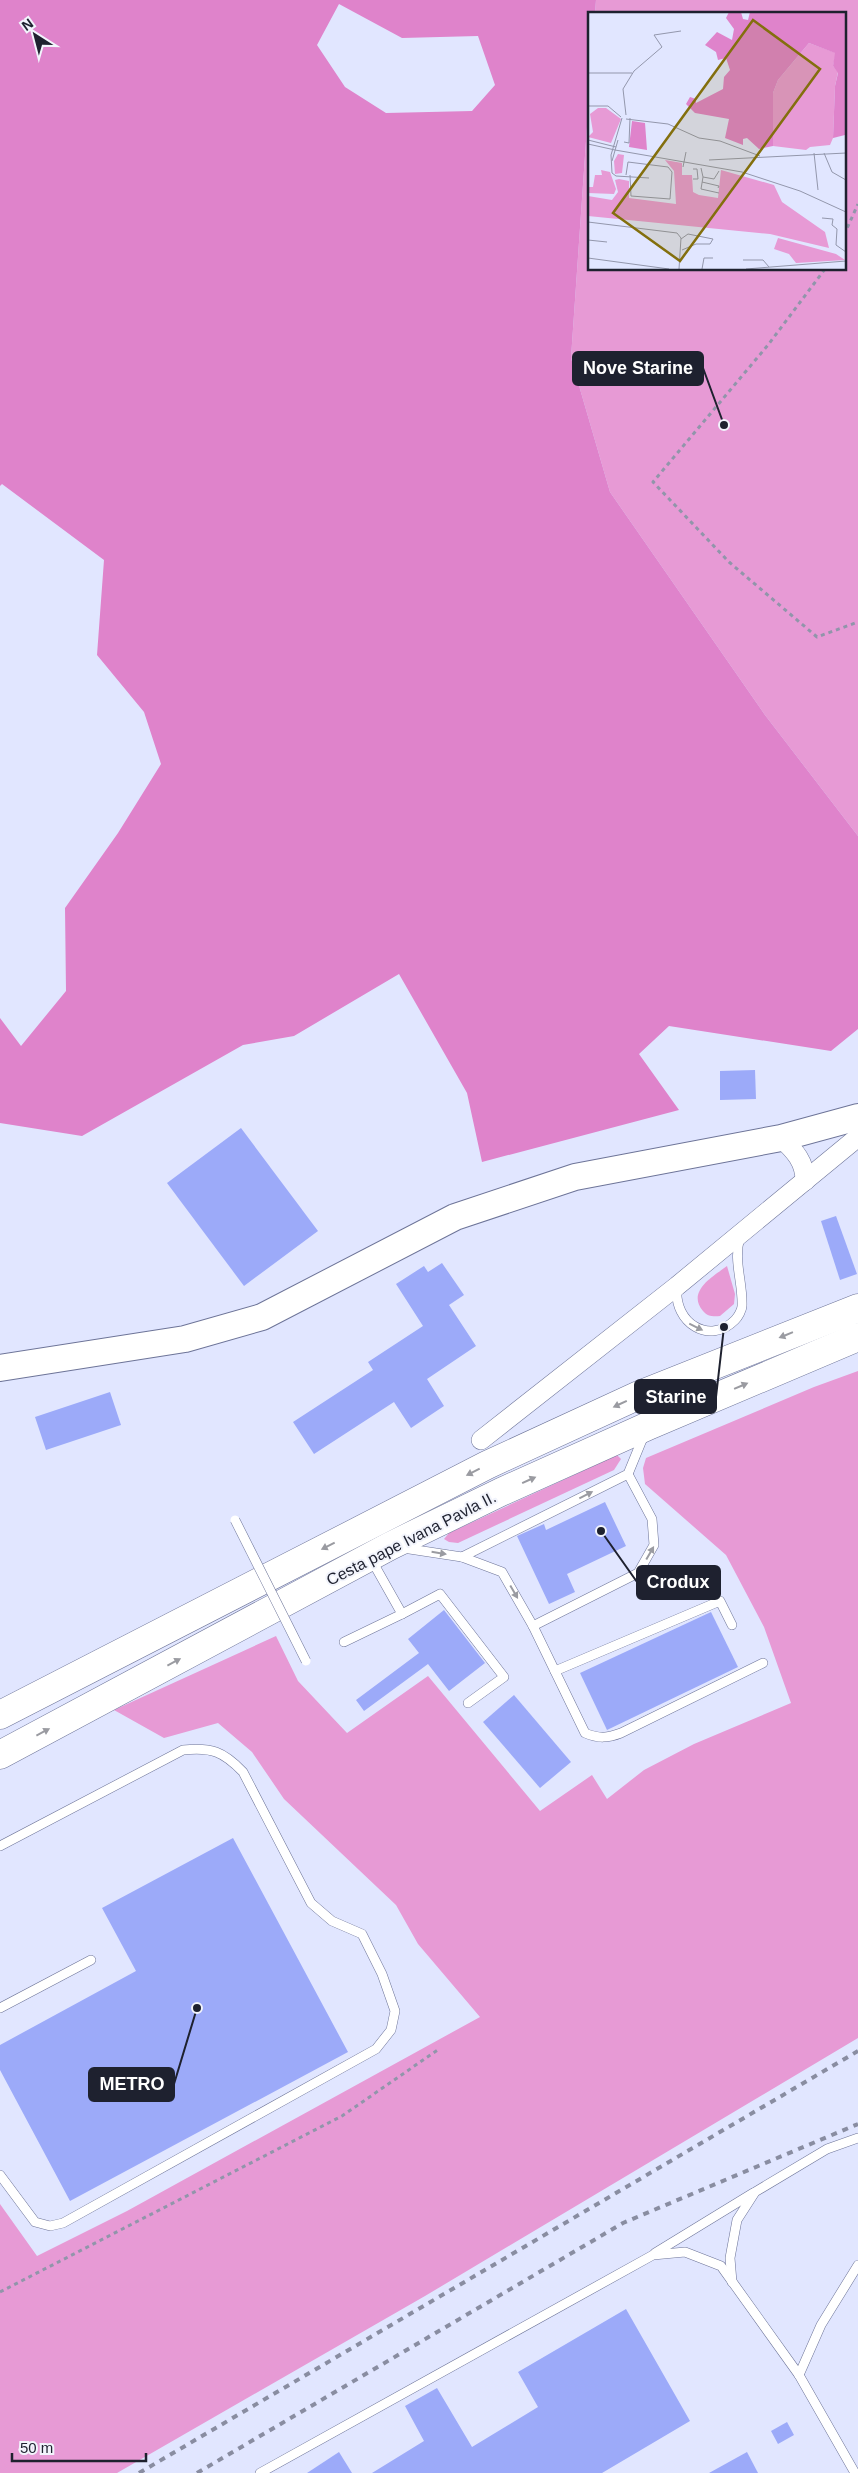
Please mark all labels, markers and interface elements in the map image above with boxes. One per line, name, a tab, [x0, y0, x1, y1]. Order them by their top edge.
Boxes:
north arrow	[10, 10, 60, 60]
inset map	[588, 12, 846, 270]
text: N	[19, 15, 36, 34]
callout: Nove Starine	[573, 352, 703, 385]
text: Nove Starine	[583, 358, 693, 378]
one-way arrow	[688, 1323, 703, 1331]
one-way arrow	[778, 1331, 793, 1339]
callout: Starine	[635, 1380, 716, 1413]
one-way arrow	[734, 1382, 748, 1390]
text: Starine	[645, 1387, 707, 1407]
one-way arrow	[613, 1401, 627, 1409]
one-way arrow	[466, 1468, 480, 1476]
one-way arrow	[522, 1475, 536, 1483]
street label: Cesta pape Ivana Pavla II.	[324, 1488, 499, 1589]
one-way arrow	[579, 1491, 593, 1499]
one-way arrow	[321, 1542, 335, 1550]
one-way arrow	[646, 1546, 654, 1561]
one-way arrow	[431, 1550, 447, 1558]
callout: Crodux	[637, 1566, 720, 1599]
text: Crodux	[647, 1572, 710, 1592]
one-way arrow	[509, 1585, 518, 1599]
one-way arrow	[168, 1657, 181, 1666]
one-way arrow	[36, 1728, 50, 1736]
callout: METRO	[89, 2068, 174, 2101]
text: METRO	[100, 2074, 165, 2094]
scale bar	[12, 2430, 146, 2462]
text: 50 m	[20, 2439, 53, 2456]

